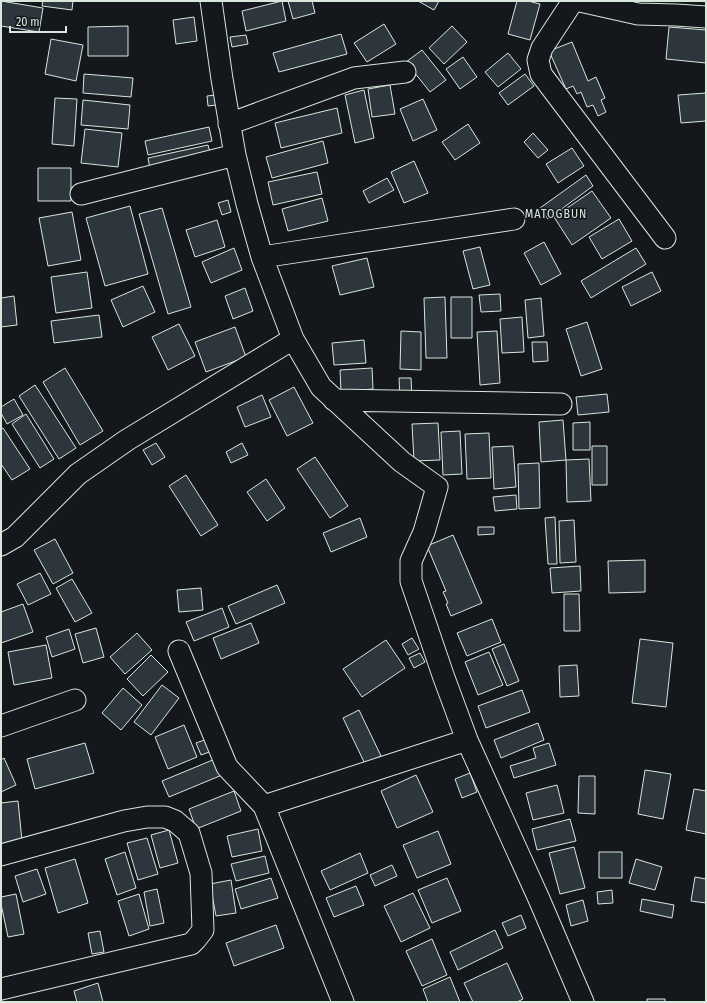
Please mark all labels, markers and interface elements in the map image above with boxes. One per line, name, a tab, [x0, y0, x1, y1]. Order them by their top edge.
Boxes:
scale bar	[10, 8, 66, 34]
text: 20 m	[16, 15, 40, 29]
district label: MATOGBUN	[525, 207, 587, 221]

